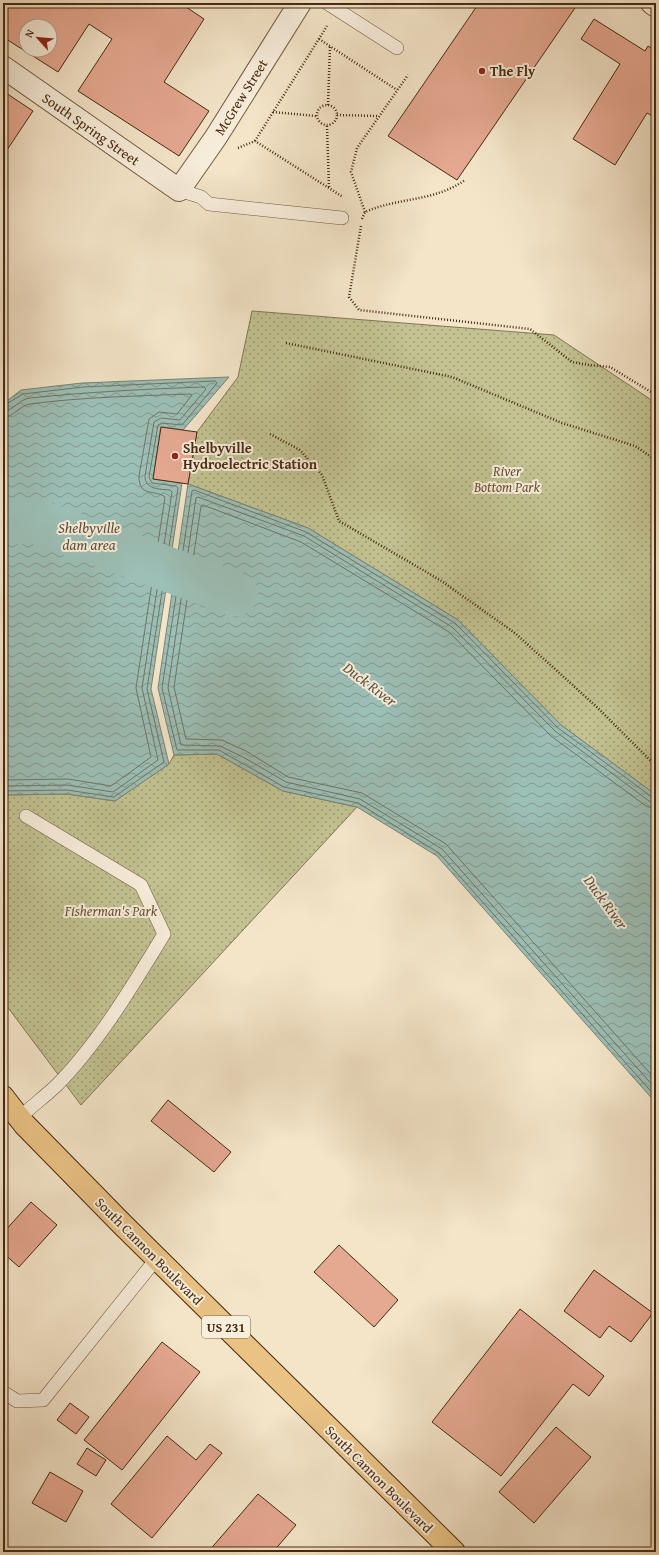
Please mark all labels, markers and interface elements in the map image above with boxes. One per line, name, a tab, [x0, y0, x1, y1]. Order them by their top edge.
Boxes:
north arrow	[18, 18, 58, 58]
text: N	[20, 26, 38, 40]
street label: McGrew Street	[210, 55, 272, 139]
place label: The Fly	[490, 61, 536, 81]
marker: The Fly	[477, 66, 487, 76]
street label: South Spring Street	[38, 88, 144, 170]
place label: Shelbyville Hydroelectric Station	[183, 438, 318, 474]
marker: Shelbyville Hydroelectric Station	[170, 451, 180, 461]
park label: River Bottom Park	[473, 461, 541, 497]
water label: Shelbyville dam area	[58, 517, 120, 555]
water label: Duck River	[338, 656, 401, 711]
water label: Duck River	[579, 870, 633, 934]
park label: Fisherman's Park	[64, 901, 158, 921]
street label: South Cannon Boulevard	[91, 1193, 208, 1310]
road number: US 231	[202, 1316, 250, 1338]
street label: South Cannon Boulevard	[321, 1421, 438, 1538]

